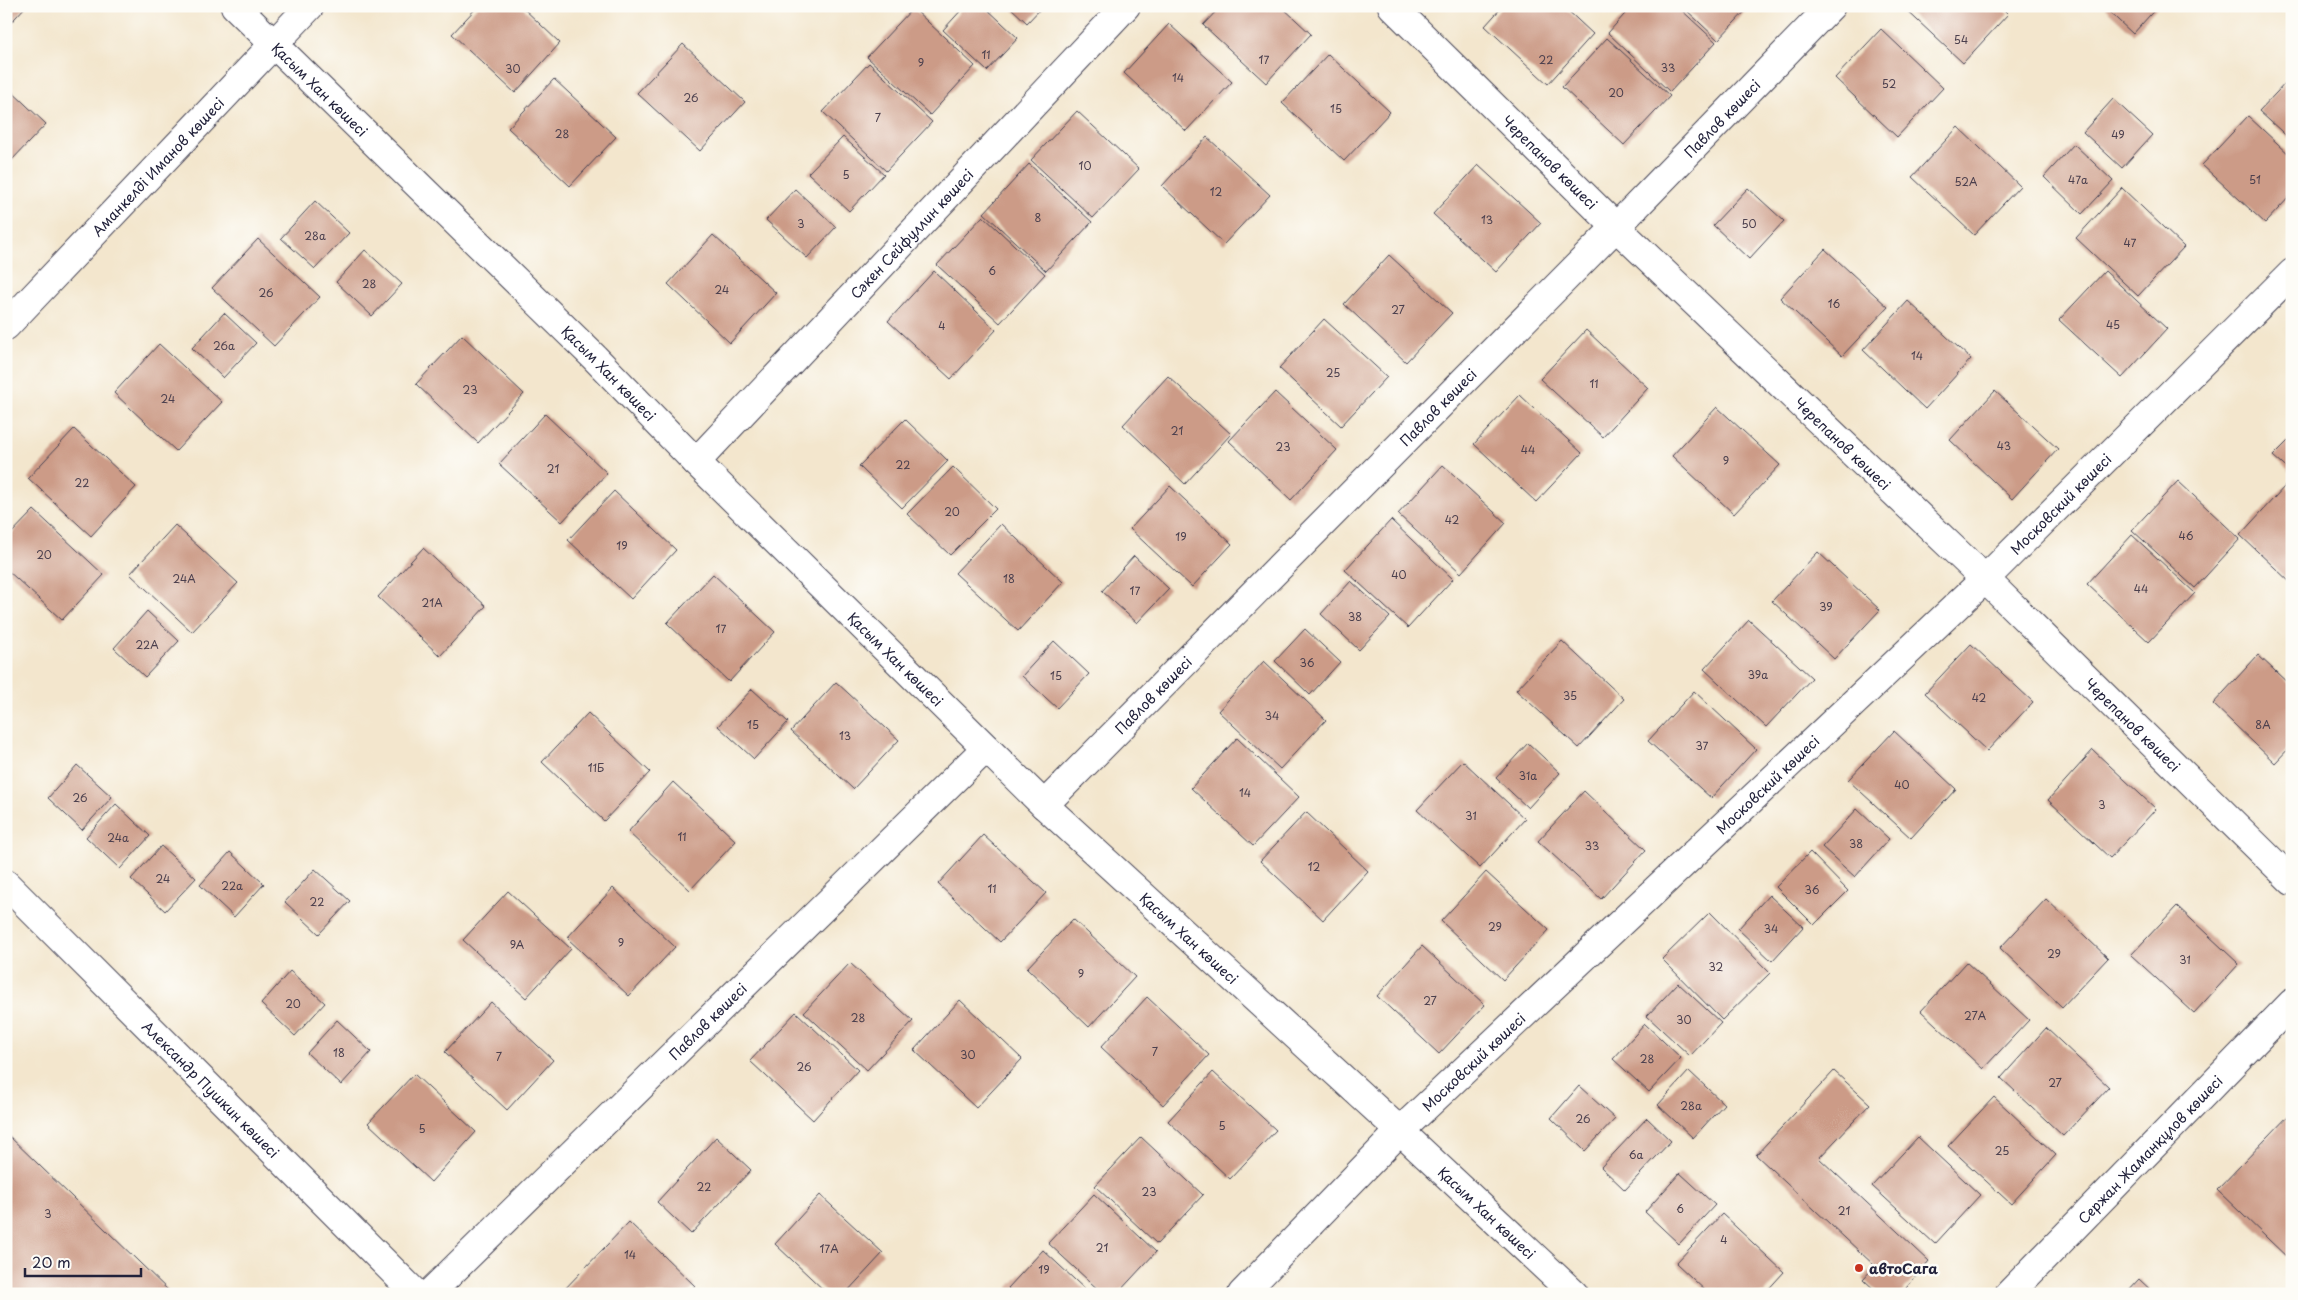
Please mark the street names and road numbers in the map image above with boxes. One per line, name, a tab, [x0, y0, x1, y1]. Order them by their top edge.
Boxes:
street label: Қасым Хан көшесі	[267, 37, 373, 141]
street label: Павлов көшесі	[1679, 74, 1765, 162]
street label: Аманкелді Иманов көшесі	[86, 92, 229, 241]
street label: Черепанов көшесі	[1498, 110, 1602, 214]
street label: Сәкен Сейфуллин көшесі	[845, 164, 978, 303]
street label: Қасым Хан көшесі	[557, 321, 661, 425]
street label: Павлов көшесі	[1395, 363, 1481, 451]
street label: Черепанов көшесі	[1790, 392, 1896, 494]
street label: Московский көшесі	[2005, 448, 2116, 559]
street label: Қасым Хан көшесі	[843, 607, 948, 711]
street label: Павлов көшесі	[1110, 651, 1196, 738]
street label: Черепанов көшесі	[2080, 673, 2185, 776]
street label: Московский көшесі	[1711, 730, 1824, 839]
street label: Қасым Хан көшесі	[1135, 887, 1243, 989]
street label: Павлов көшесі	[664, 978, 751, 1064]
street label: Московский көшесі	[1417, 1008, 1530, 1116]
street label: Александр Пушкин көшесі	[138, 1016, 284, 1162]
street label: Сержан Жаманқұлов көшесі	[2073, 1070, 2227, 1228]
street label: Қасым Хан көшесі	[1434, 1162, 1540, 1263]

